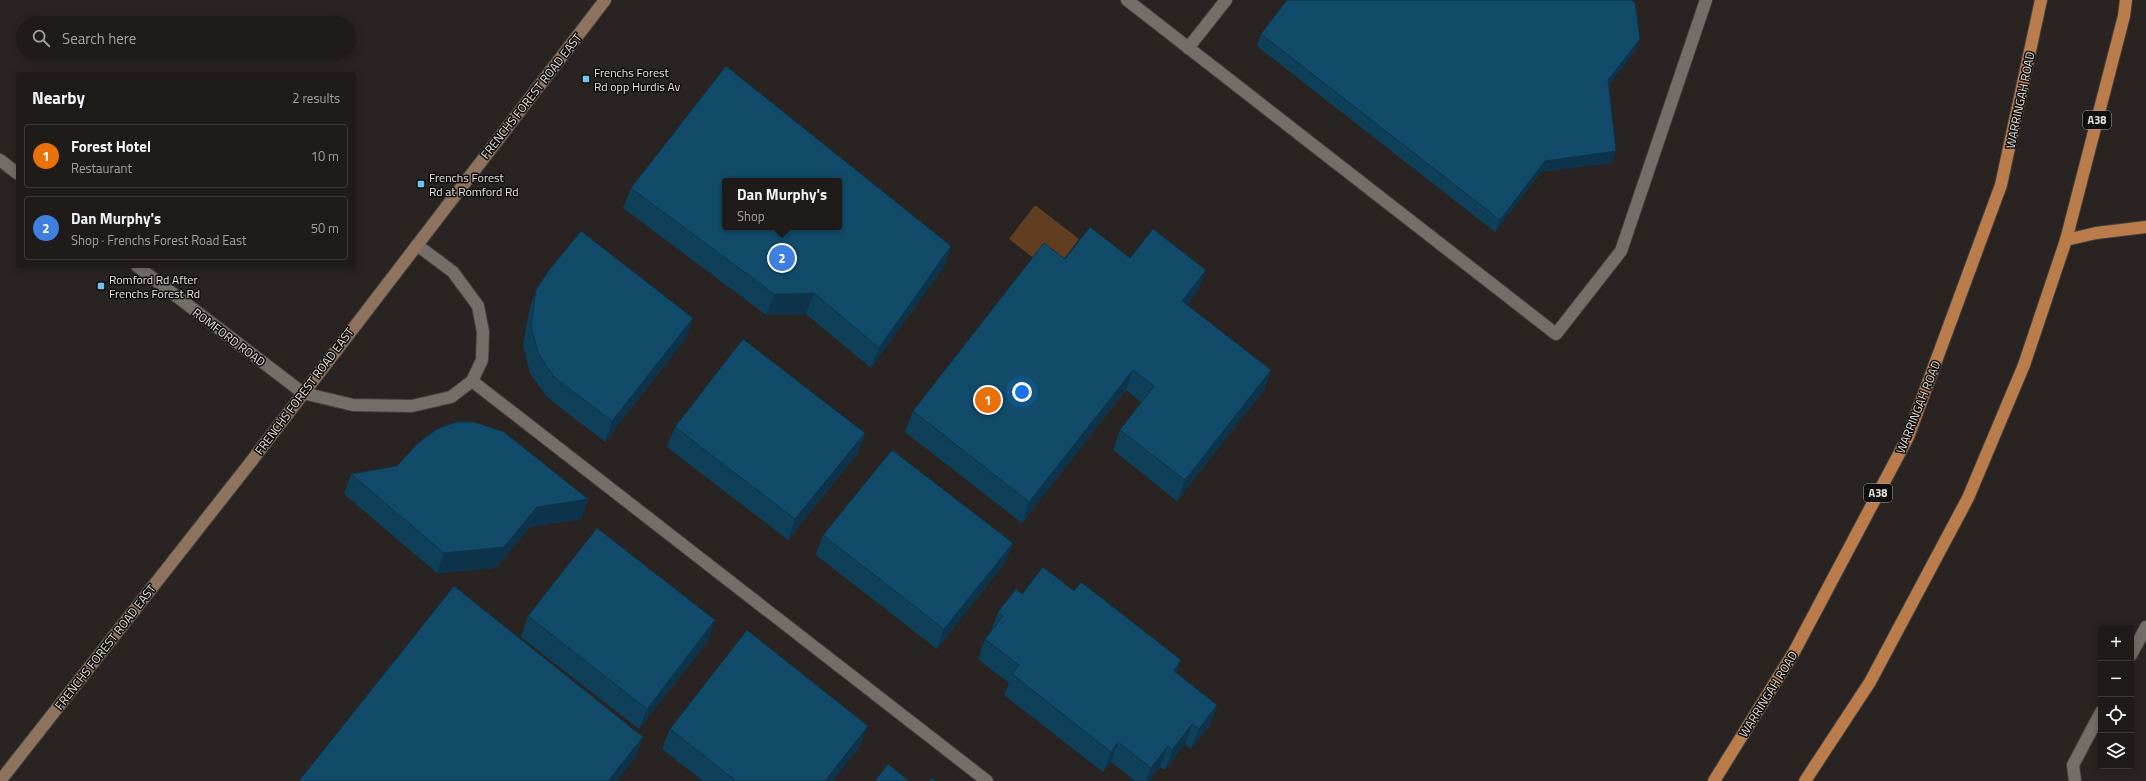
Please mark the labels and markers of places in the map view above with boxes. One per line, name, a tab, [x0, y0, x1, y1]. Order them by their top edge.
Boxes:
place label: Frenchs Forest Rd opp Hurdis Av	[594, 63, 680, 96]
marker: Frenchs Forest Rd opp Hurdis Av	[581, 74, 591, 84]
place label: Frenchs Forest Rd at Romford Rd	[429, 168, 519, 201]
marker: Frenchs Forest Rd at Romford Rd	[416, 179, 426, 189]
pin: 2	[769, 243, 795, 273]
place label: Romford Rd After Frenchs Forest Rd	[109, 270, 200, 303]
marker: Romford Rd After Frenchs Forest Rd	[96, 281, 106, 291]
pin: 1	[975, 385, 1001, 415]

